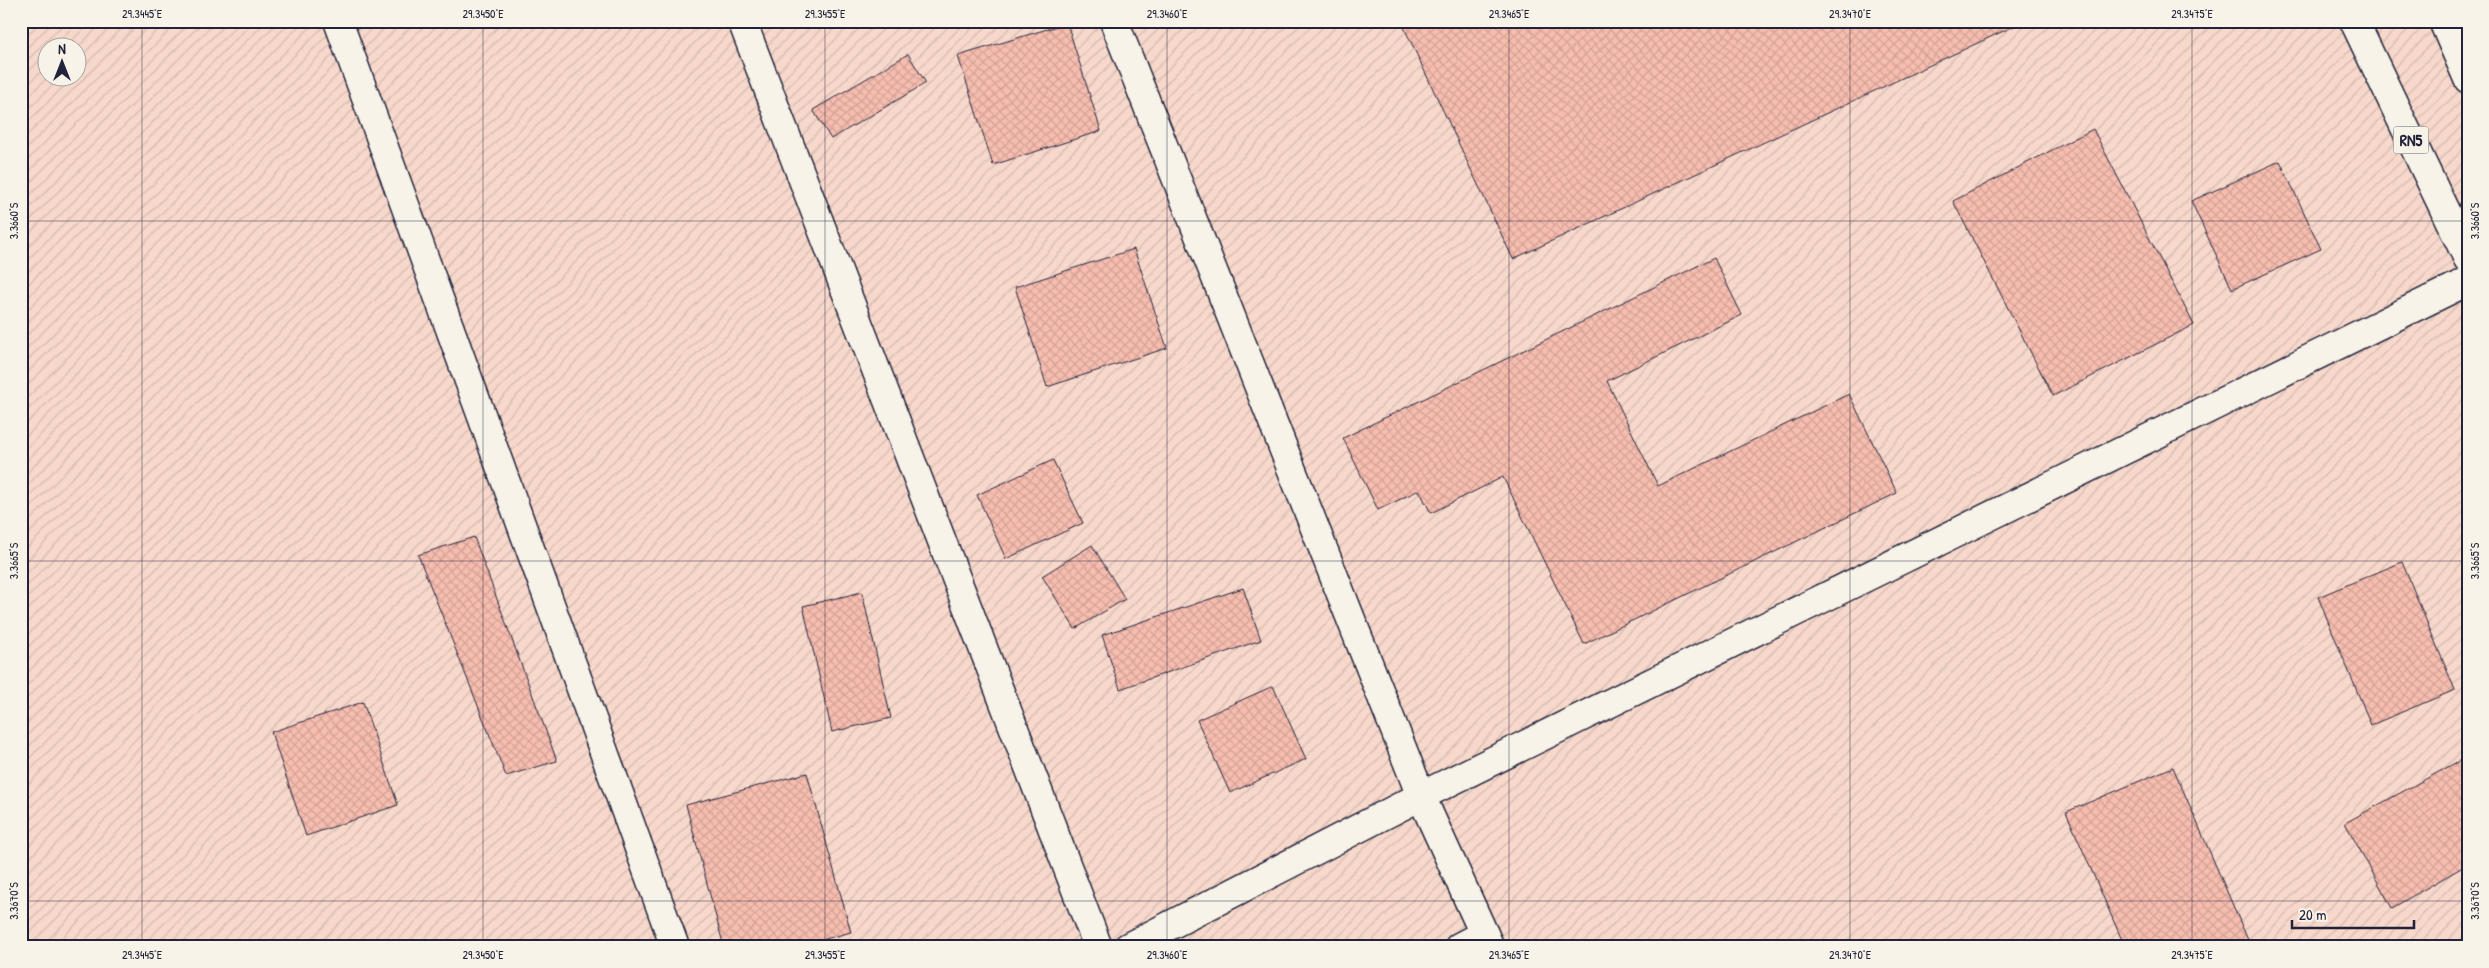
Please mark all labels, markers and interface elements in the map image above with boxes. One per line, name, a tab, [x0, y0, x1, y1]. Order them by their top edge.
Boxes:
text: 29.3445°E	[122, 5, 163, 22]
text: 29.3450°E	[462, 5, 504, 22]
text: 29.3455°E	[805, 5, 846, 22]
text: 29.3460°E	[1147, 5, 1188, 22]
text: 29.3465°E	[1489, 5, 1530, 22]
text: 29.3470°E	[1829, 5, 1872, 22]
text: 29.3475°E	[2171, 5, 2213, 22]
north arrow	[38, 38, 88, 88]
text: N	[58, 39, 66, 58]
road number: RN5	[2394, 126, 2428, 154]
text: 3.3660°S	[5, 202, 22, 239]
text: 3.3660°S	[2466, 202, 2483, 239]
text: 3.3665°S	[5, 542, 22, 579]
text: 3.3665°S	[2466, 542, 2483, 579]
text: 3.3670°S	[5, 882, 22, 920]
text: 3.3670°S	[2466, 882, 2483, 920]
scale bar	[2292, 898, 2414, 930]
text: 20 m	[2299, 904, 2326, 925]
text: 29.3445°E	[122, 946, 163, 963]
text: 29.3450°E	[462, 946, 504, 963]
text: 29.3455°E	[805, 946, 846, 963]
text: 29.3460°E	[1147, 946, 1188, 963]
text: 29.3465°E	[1489, 946, 1530, 963]
text: 29.3470°E	[1829, 946, 1872, 963]
text: 29.3475°E	[2171, 946, 2213, 963]

